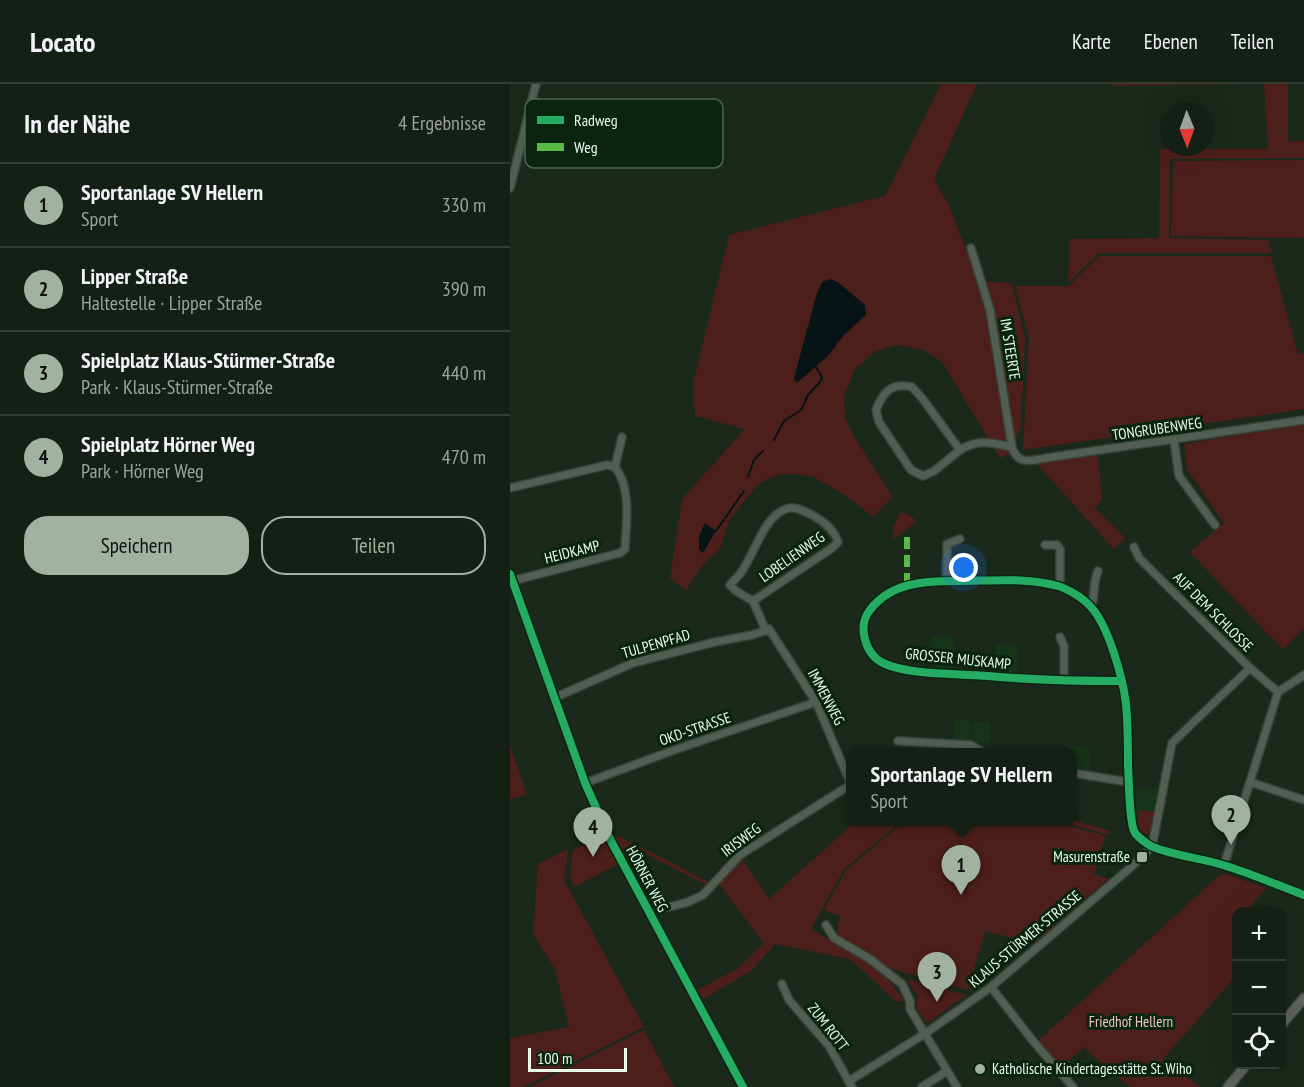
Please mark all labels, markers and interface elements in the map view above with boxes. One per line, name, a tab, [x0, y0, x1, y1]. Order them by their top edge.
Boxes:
text: Locato	[30, 23, 96, 60]
text: Karte	[1072, 28, 1111, 55]
text: Ebenen	[1144, 28, 1198, 55]
text: Teilen	[1231, 28, 1274, 55]
legend	[525, 99, 723, 168]
north arrow	[1160, 102, 1214, 156]
text: In der Nähe	[24, 107, 130, 140]
text: 4 Ergebnisse	[398, 110, 486, 136]
text: Radweg	[574, 110, 618, 130]
text: Weg	[574, 137, 598, 157]
text: Sportanlage SV Hellern	[81, 178, 263, 206]
text: 1	[39, 192, 48, 218]
text: 330 m	[442, 192, 486, 218]
text: Sport	[81, 206, 118, 232]
text: Lipper Straße	[81, 262, 188, 290]
text: 2	[39, 276, 48, 302]
text: 390 m	[442, 276, 486, 302]
text: Haltestelle · Lipper Straße	[81, 290, 262, 316]
street label: IM STEERTE	[996, 317, 1025, 381]
text: Spielplatz Klaus-Stürmer-Straße	[81, 346, 335, 374]
text: 3	[39, 360, 48, 386]
text: 440 m	[442, 360, 486, 386]
text: Park · Klaus-Stürmer-Straße	[81, 374, 273, 400]
street label: TONGRUBENWEG	[1111, 413, 1203, 444]
text: Spielplatz Hörner Weg	[81, 430, 255, 458]
text: 4	[39, 444, 48, 470]
text: 470 m	[442, 444, 486, 470]
text: Park · Hörner Weg	[81, 458, 204, 484]
button: Speichern	[24, 516, 249, 575]
button: Teilen	[261, 516, 486, 575]
street label: LOBELIENWEG	[755, 527, 828, 586]
street label: HEIDKAMP	[542, 535, 602, 568]
your location	[949, 553, 978, 582]
street label: AUF DEM SCHLOSSE	[1169, 568, 1257, 656]
street label: TULPENPFAD	[620, 625, 692, 662]
street label: GROSSER MUSKAMP	[904, 643, 1012, 674]
street label: IMMENWEG	[804, 665, 849, 728]
street label: OKD-STRASSE	[657, 707, 733, 750]
popup	[846, 748, 1077, 826]
text: Sportanlage SV Hellern	[870, 760, 1053, 788]
text: Sport	[870, 788, 908, 814]
pin: 2	[1212, 796, 1250, 845]
pin: 4	[574, 808, 613, 857]
street label: IRISWEG	[717, 819, 764, 861]
street label: HÖRNER WEG	[622, 843, 673, 915]
pin: 1	[942, 846, 980, 895]
place label: Masurenstraße	[1053, 847, 1130, 866]
marker: Masurenstraße	[1135, 850, 1149, 864]
street label: KLAUS-STÜRMER-STRASSE	[965, 886, 1085, 991]
map controls	[1232, 907, 1286, 1069]
button: +	[1232, 907, 1286, 961]
pin: 3	[918, 952, 956, 1002]
button: −	[1232, 961, 1286, 1015]
street label: ZUM ROTT	[804, 999, 853, 1055]
park label: Friedhof Hellern	[1089, 1012, 1173, 1031]
button: locate	[1232, 1015, 1286, 1069]
scale bar	[528, 1045, 627, 1072]
text: 100 m	[537, 1048, 572, 1068]
place label: Katholische Kindertagesstätte St. Wiho	[992, 1059, 1192, 1078]
marker: Katholische Kindertagesstätte St. Wiho	[973, 1062, 987, 1076]

